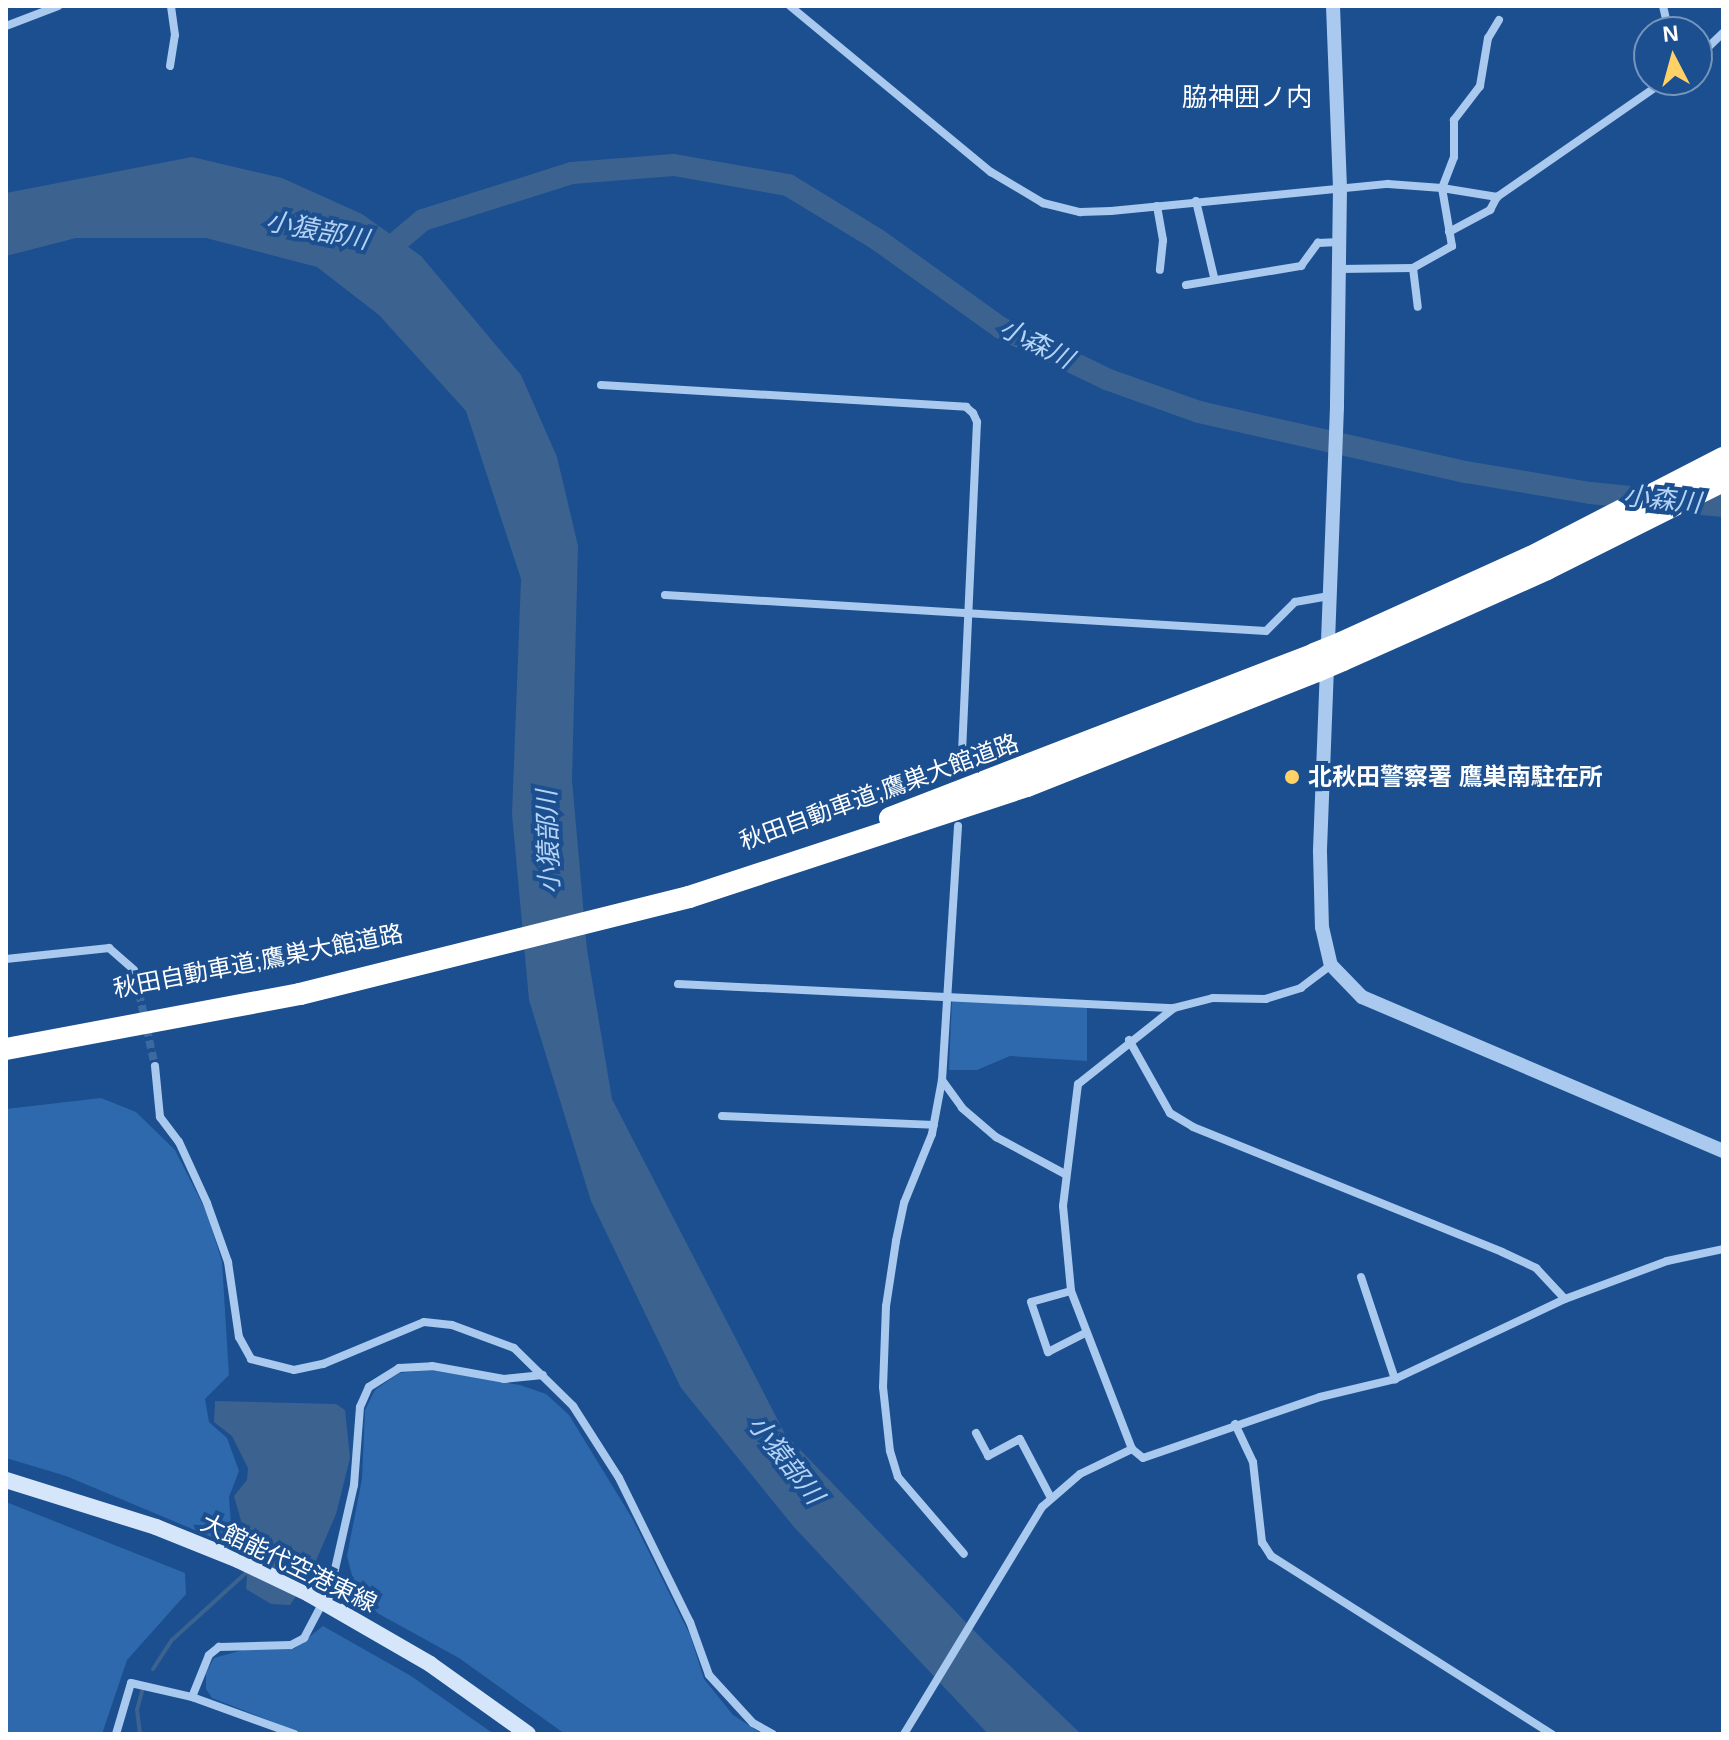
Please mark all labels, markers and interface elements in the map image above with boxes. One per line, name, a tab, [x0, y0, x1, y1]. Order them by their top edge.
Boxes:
north arrow	[1633, 16, 1713, 96]
text: N	[1661, 20, 1680, 47]
district label: 脇神囲ノ内	[1182, 82, 1312, 114]
water label: 小猿部川	[263, 206, 371, 256]
water label: 小森川	[994, 312, 1078, 376]
water label: 小森川	[1622, 480, 1702, 520]
street label: 秋田自動車道;鷹巣大館道路	[736, 728, 1022, 856]
place label: 北秋田警察署 鷹巣南駐在所	[1308, 763, 1603, 791]
marker: 北秋田警察署 鷹巣南駐在所	[1283, 768, 1301, 786]
water label: 小猿部川	[532, 789, 566, 895]
street label: 秋田自動車道;鷹巣大館道路	[111, 919, 405, 1003]
water label: 小猿部川	[741, 1409, 829, 1511]
street label: 大館能代空港東線	[196, 1508, 382, 1618]

